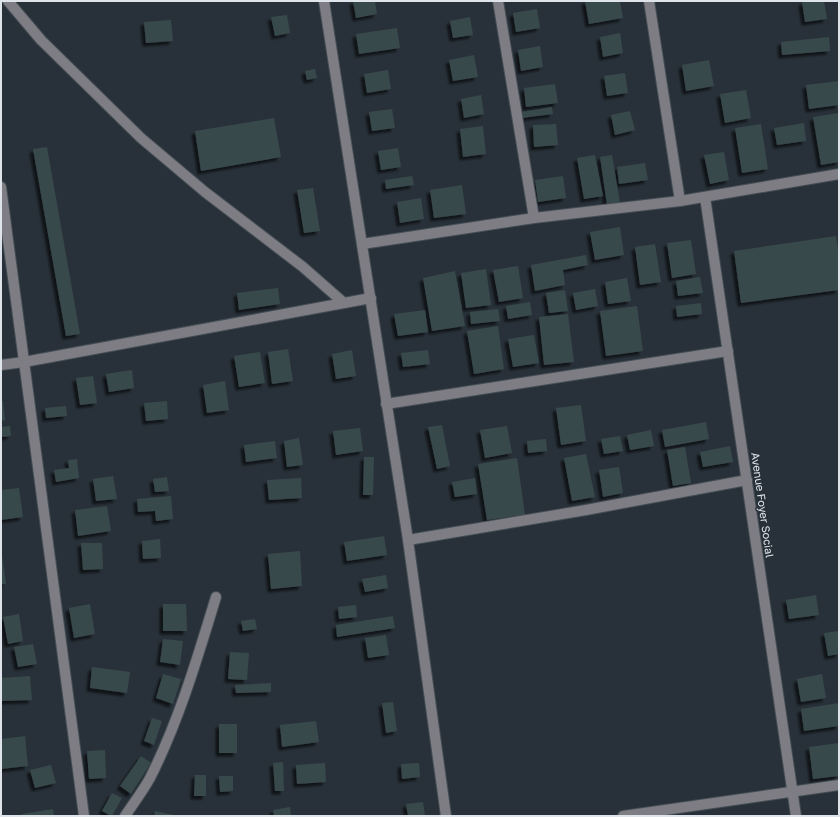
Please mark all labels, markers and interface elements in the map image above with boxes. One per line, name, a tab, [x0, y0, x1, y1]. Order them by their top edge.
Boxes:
street label: Avenue Foyer Social	[749, 452, 777, 559]

